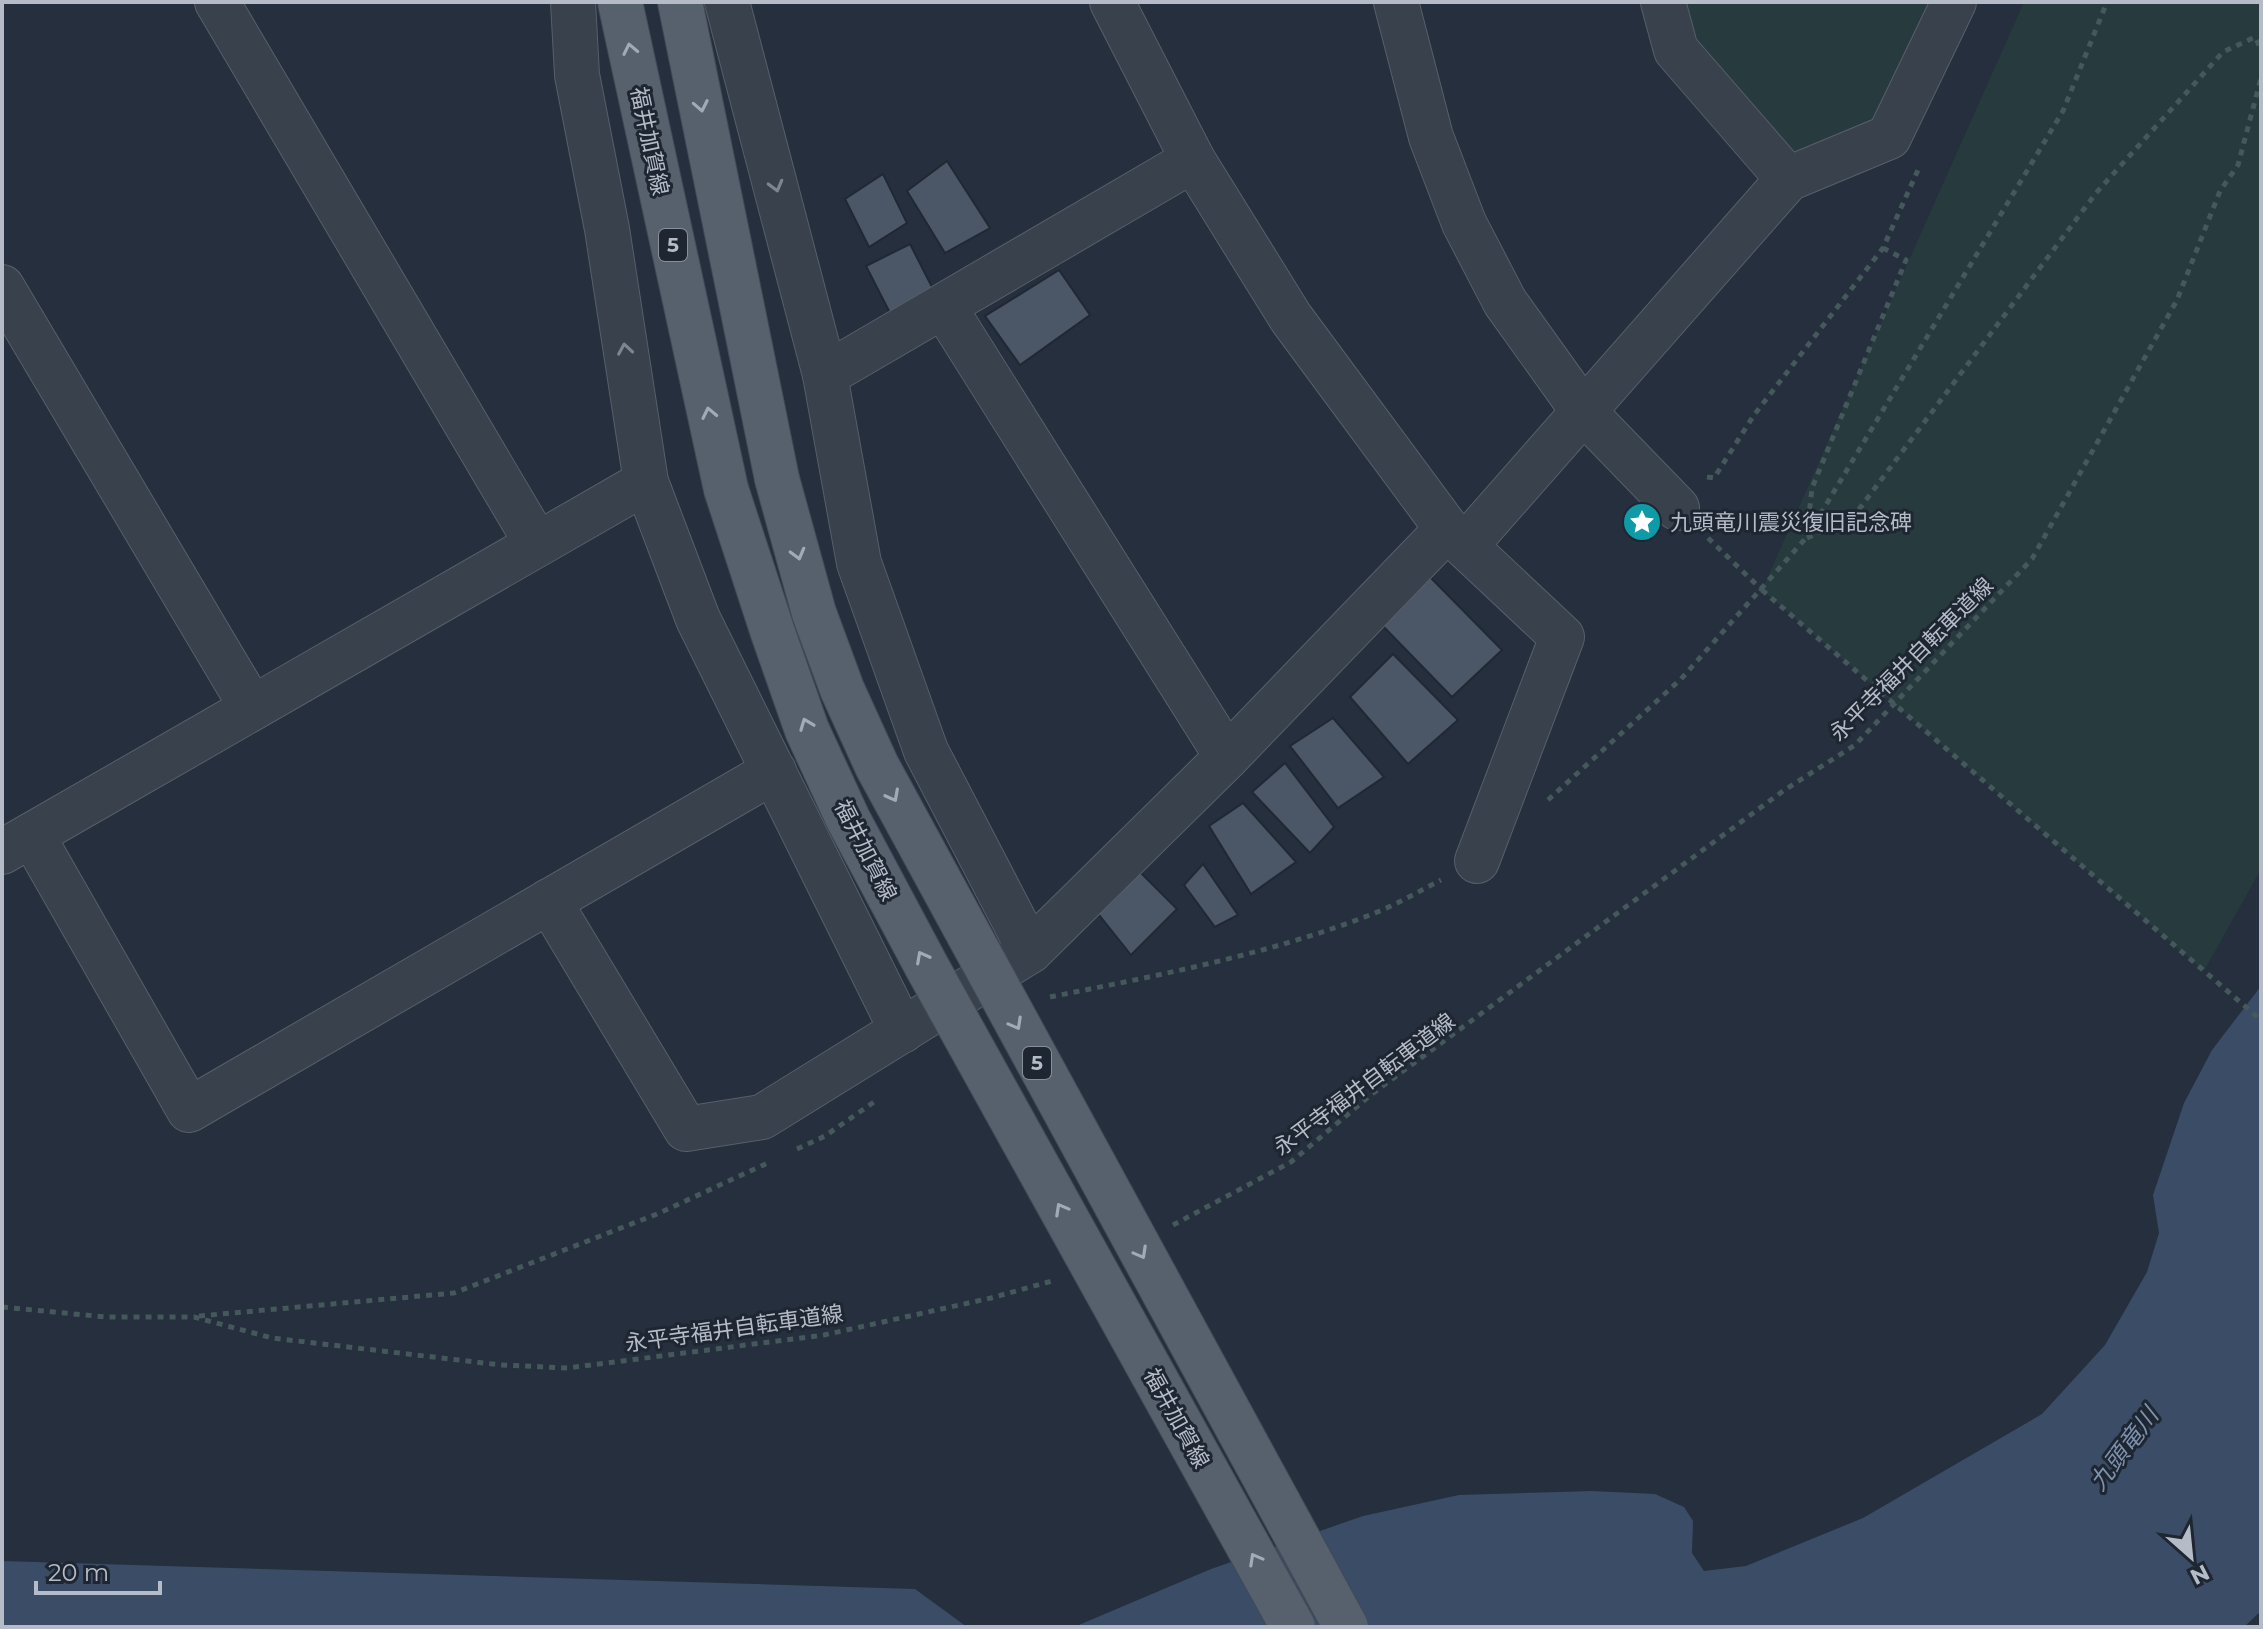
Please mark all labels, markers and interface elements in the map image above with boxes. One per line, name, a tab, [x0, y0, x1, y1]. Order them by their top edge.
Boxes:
one-way arrow	[623, 43, 640, 56]
street label: 福井加賀線	[625, 84, 674, 198]
one-way arrow	[692, 99, 709, 112]
one-way arrow	[767, 178, 783, 192]
road number: 5	[659, 229, 687, 261]
one-way arrow	[617, 342, 634, 356]
one-way arrow	[701, 406, 718, 420]
place icon: 九頭竜川震災復旧記念碑	[1621, 501, 1663, 543]
place label: 九頭竜川震災復旧記念碑	[1670, 509, 1912, 536]
one-way arrow	[788, 547, 805, 561]
street label: 永平寺福井自転車道線	[1824, 572, 1999, 747]
one-way arrow	[799, 718, 816, 732]
one-way arrow	[883, 787, 898, 802]
street label: 福井加賀線	[829, 795, 903, 905]
one-way arrow	[916, 950, 931, 965]
street label: 永平寺福井自転車道線	[1268, 1007, 1460, 1161]
one-way arrow	[1006, 1016, 1022, 1030]
road number: 5	[1023, 1047, 1051, 1079]
one-way arrow	[1055, 1203, 1071, 1218]
one-way arrow	[1131, 1244, 1146, 1259]
street label: 永平寺福井自転車道線	[623, 1300, 845, 1357]
street label: 福井加賀線	[1138, 1364, 1215, 1473]
water label: 九頭竜川	[2083, 1399, 2166, 1496]
north arrow	[2151, 1517, 2231, 1597]
scale bar	[36, 1545, 160, 1595]
one-way arrow	[1249, 1553, 1265, 1568]
text: 20 m	[48, 1558, 109, 1587]
text: N	[2186, 1558, 2214, 1590]

